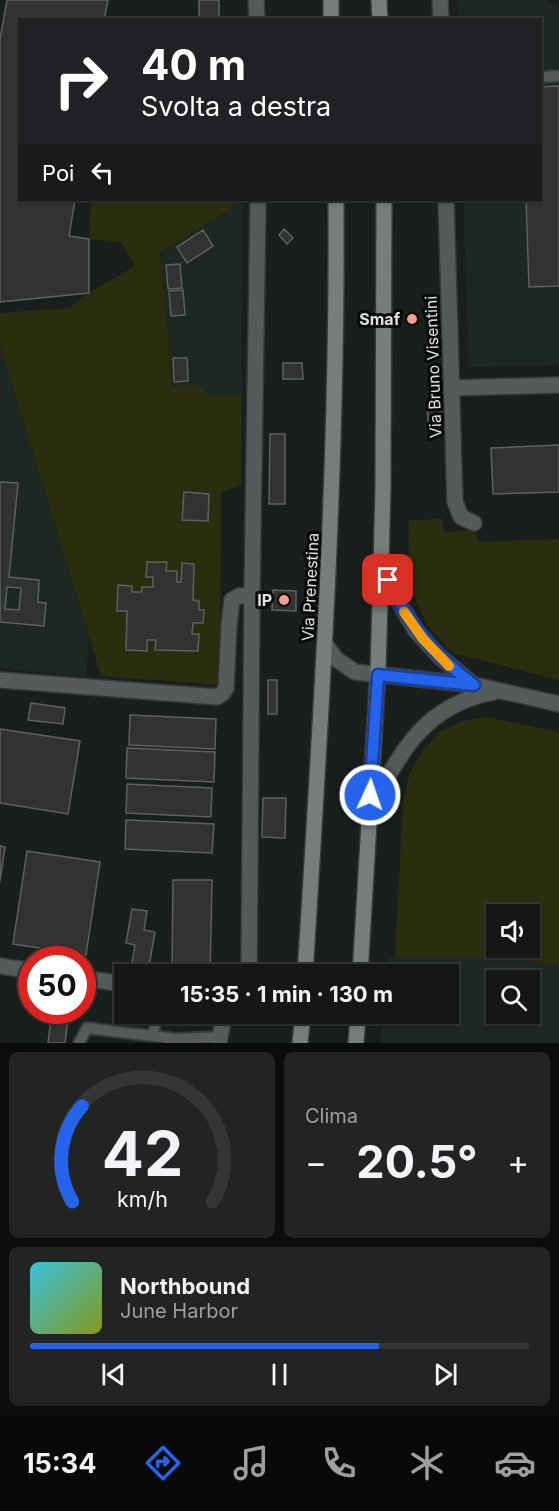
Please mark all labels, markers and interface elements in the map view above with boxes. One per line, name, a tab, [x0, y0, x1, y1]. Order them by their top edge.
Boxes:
text: 40 m	[141, 39, 246, 90]
icon: right	[42, 42, 120, 120]
text: Svolta a destra	[141, 90, 331, 123]
icon: left	[86, 156, 119, 189]
text: Poi	[42, 160, 74, 186]
street label: Via Bruno Visentini	[421, 295, 445, 439]
place label: Smaf	[359, 309, 401, 329]
marker: Smaf	[405, 312, 419, 326]
street label: Via Prenestina	[297, 532, 323, 642]
pin	[362, 554, 413, 605]
icon: arrive	[371, 563, 404, 596]
place label: IP	[257, 590, 272, 610]
marker: IP	[277, 593, 291, 607]
position arrow	[338, 763, 402, 827]
map controls	[486, 904, 540, 1024]
button: sound	[486, 904, 540, 958]
speed limit sign: 50	[18, 946, 96, 1024]
button: search	[486, 970, 540, 1024]
text: 15:35 · 1 min · 130 m	[180, 981, 393, 1007]
text: Clima	[305, 1104, 358, 1128]
text: 42	[101, 1116, 183, 1191]
text: 20.5°	[356, 1134, 478, 1189]
text: −	[305, 1142, 327, 1182]
text: +	[507, 1142, 529, 1182]
text: km/h	[117, 1186, 167, 1212]
text: Northbound	[120, 1273, 250, 1299]
text: June Harbor	[120, 1299, 238, 1323]
icon: previous	[97, 1358, 130, 1391]
icon: pause	[263, 1358, 296, 1391]
icon: next	[429, 1358, 462, 1391]
icon: directions	[142, 1442, 184, 1484]
icon: music	[230, 1442, 272, 1484]
icon: phone	[318, 1442, 360, 1484]
icon: climate	[406, 1442, 448, 1484]
icon: car	[494, 1442, 536, 1484]
text: 15:34	[23, 1447, 97, 1480]

